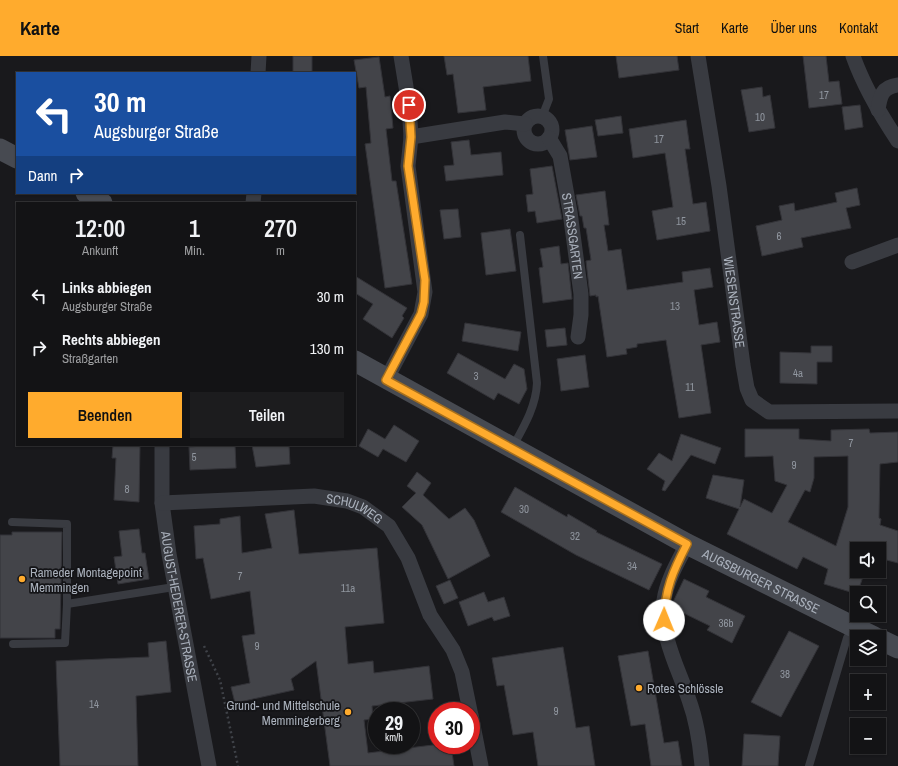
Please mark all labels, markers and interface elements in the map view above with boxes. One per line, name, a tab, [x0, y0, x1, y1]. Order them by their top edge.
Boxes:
text: Karte	[20, 15, 60, 41]
text: Start	[675, 19, 699, 37]
text: Karte	[721, 19, 748, 37]
text: Über uns	[770, 19, 817, 37]
text: Kontakt	[839, 19, 878, 37]
text: 30 m	[94, 83, 146, 121]
icon: left	[28, 88, 80, 140]
pin	[392, 88, 426, 122]
house number: 17	[819, 88, 829, 102]
icon: arrive	[398, 94, 420, 116]
house number: 10	[755, 110, 765, 124]
text: Augsburger Straße	[94, 119, 219, 144]
house number: 17	[654, 132, 664, 146]
icon: right	[65, 164, 87, 186]
text: Dann	[28, 165, 57, 186]
street label: STRASSGARTEN	[558, 191, 587, 280]
text: 12:00	[75, 212, 125, 244]
text: 1	[189, 212, 200, 244]
text: 270	[264, 212, 297, 244]
house number: 15	[676, 214, 686, 228]
house number: 6	[776, 229, 782, 243]
text: Ankunft	[82, 242, 118, 259]
text: Min.	[184, 242, 205, 259]
text: m	[276, 242, 285, 259]
street label: WIESENSTRASSE	[720, 256, 749, 349]
text: Links abbiegen	[62, 277, 152, 298]
icon: left	[28, 285, 50, 307]
text: 30 m	[317, 286, 344, 307]
text: Augsburger Straße	[62, 298, 152, 315]
house number: 13	[670, 299, 680, 313]
text: Rechts abbiegen	[62, 329, 160, 350]
icon: right	[28, 337, 50, 359]
text: 130 m	[310, 338, 344, 359]
text: Straßgarten	[62, 350, 118, 367]
house number: 4a	[793, 366, 803, 380]
house number: 3	[473, 369, 479, 383]
house number: 11	[685, 380, 695, 394]
button: Beenden	[28, 392, 182, 438]
button: Teilen	[190, 392, 344, 438]
house number: 7	[848, 436, 854, 450]
house number: 5	[191, 450, 197, 464]
house number: 9	[791, 458, 797, 472]
house number: 8	[124, 482, 130, 496]
street label: SCHULWEG	[325, 489, 386, 527]
house number: 30	[519, 502, 529, 516]
street label: AUGUST-HEDERER-STRASSE	[157, 529, 201, 683]
house number: 32	[570, 529, 580, 543]
map controls	[850, 542, 886, 754]
button: sound	[850, 542, 886, 578]
street label: AUGSBURGER STRASSE	[699, 544, 823, 617]
house number: 34	[627, 559, 637, 573]
place label: Rameder Montagepoint Memmingen	[30, 564, 142, 596]
house number: 7	[237, 569, 243, 583]
marker: Rameder Montagepoint Memmingen	[17, 574, 27, 584]
house number: 11a	[341, 581, 355, 595]
button: search	[850, 586, 886, 622]
position arrow	[643, 599, 685, 641]
house number: 36b	[718, 616, 734, 630]
button: layers	[850, 630, 886, 666]
house number: 9	[254, 639, 260, 653]
house number: 38	[780, 667, 790, 681]
button: +	[850, 674, 886, 710]
place label: Rotes Schlössle	[647, 680, 723, 697]
marker: Rotes Schlössle	[634, 683, 644, 693]
house number: 14	[89, 697, 99, 711]
place label: Grund- und Mittelschule Memmingerberg	[226, 697, 340, 729]
speed limit sign: 30	[428, 702, 480, 754]
house number: 9	[553, 704, 559, 718]
marker: Grund- und Mittelschule Memmingerberg	[343, 707, 353, 717]
text: 29	[385, 709, 403, 736]
button: −	[850, 718, 886, 754]
text: km/h	[385, 731, 403, 744]

